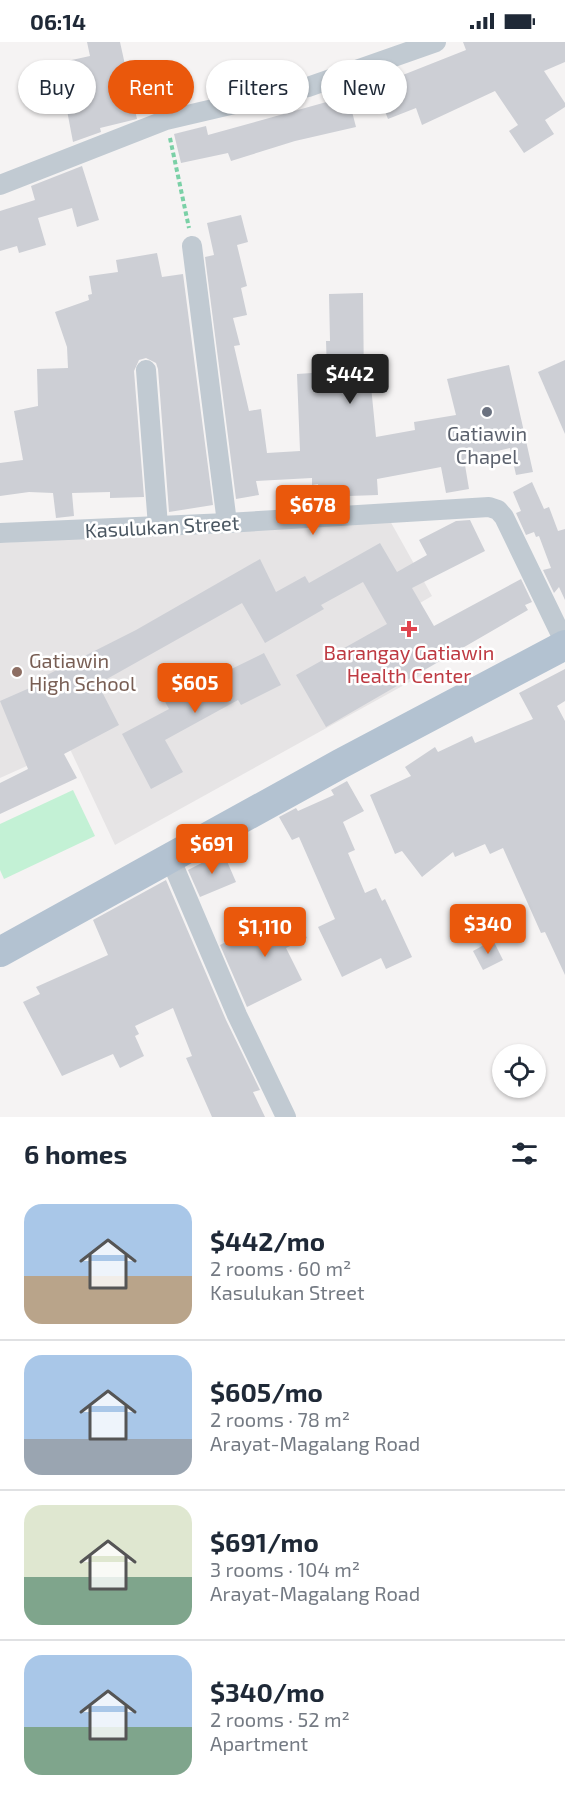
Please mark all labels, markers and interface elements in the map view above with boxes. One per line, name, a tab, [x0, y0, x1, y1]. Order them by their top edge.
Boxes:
text: 06:14	[30, 8, 86, 34]
chip: Buy	[18, 60, 96, 114]
chip: Rent	[108, 60, 194, 114]
chip: Filters	[206, 60, 309, 114]
chip: New	[321, 60, 407, 114]
pin: $442	[314, 354, 386, 405]
text: $442	[326, 361, 374, 385]
marker: Gatiawin Chapel	[480, 405, 494, 419]
place label: Gatiawin Chapel	[447, 421, 527, 468]
pin: $678	[277, 485, 349, 536]
text: $678	[290, 492, 336, 516]
street label: Kasulukan Street	[84, 510, 240, 542]
marker: Barangay Gatiawin Health Center	[400, 620, 418, 638]
place label: Barangay Gatiawin Health Center	[324, 640, 494, 687]
place label: Gatiawin High School	[29, 648, 136, 695]
pin: $605	[159, 663, 231, 714]
marker: Gatiawin High School	[10, 665, 24, 679]
text: $605	[171, 670, 219, 694]
pin: $691	[176, 824, 248, 875]
text: $691	[190, 831, 234, 855]
pin: $340	[452, 904, 524, 955]
pin: $1,110	[216, 907, 314, 958]
text: $340	[464, 911, 512, 935]
text: $1,110	[238, 914, 292, 938]
map controls	[492, 1044, 546, 1098]
button: locate	[492, 1044, 546, 1098]
icon: filters	[508, 1137, 541, 1170]
text: 6 homes	[24, 1138, 127, 1169]
text: $442/mo	[210, 1225, 325, 1256]
icon: home	[72, 1228, 144, 1300]
text: 2 rooms · 60 m²	[210, 1256, 351, 1280]
text: Kasulukan Street	[210, 1280, 365, 1304]
text: $605/mo	[210, 1376, 323, 1407]
icon: home	[72, 1379, 144, 1451]
text: 2 rooms · 78 m²	[210, 1407, 350, 1431]
text: Arayat-Magalang Road	[210, 1431, 420, 1455]
text: $691/mo	[210, 1526, 319, 1557]
icon: home	[72, 1529, 144, 1601]
text: 3 rooms · 104 m²	[210, 1557, 360, 1581]
text: Arayat-Magalang Road	[210, 1581, 420, 1605]
text: $340/mo	[210, 1676, 325, 1707]
icon: home	[72, 1679, 144, 1751]
text: 2 rooms · 52 m²	[210, 1707, 350, 1731]
text: Apartment	[210, 1731, 308, 1755]

